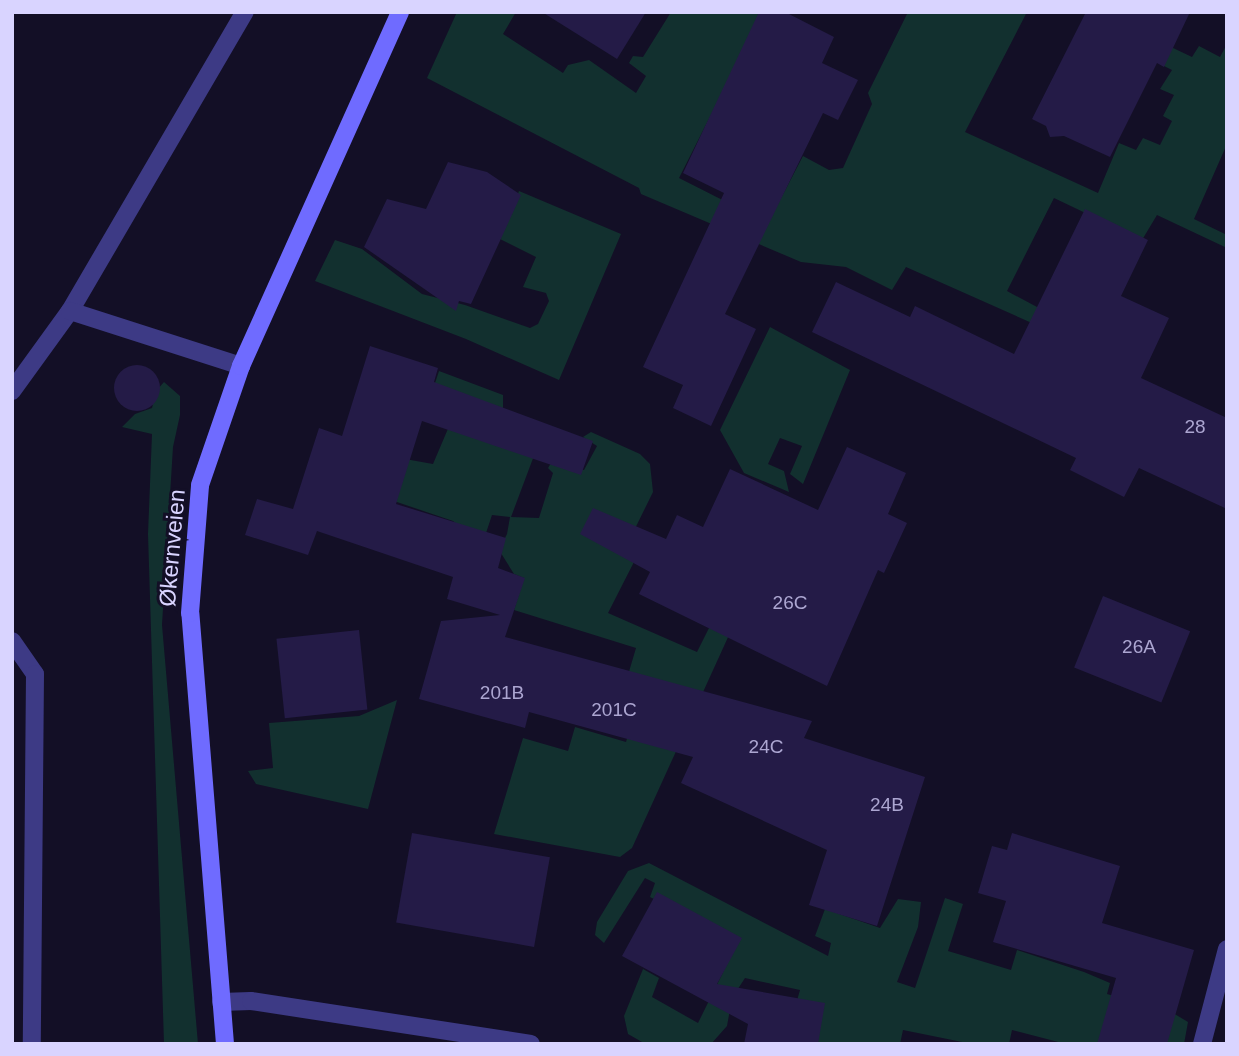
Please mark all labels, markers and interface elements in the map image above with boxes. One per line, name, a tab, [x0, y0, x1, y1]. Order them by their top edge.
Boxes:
house number: 28	[1184, 416, 1206, 438]
street label: Økernveien	[153, 488, 191, 608]
house number: 26C	[773, 592, 807, 614]
house number: 26A	[1122, 636, 1156, 658]
house number: 201B	[480, 682, 524, 704]
house number: 201C	[591, 699, 637, 721]
house number: 24C	[749, 736, 783, 758]
house number: 24B	[870, 794, 904, 816]

